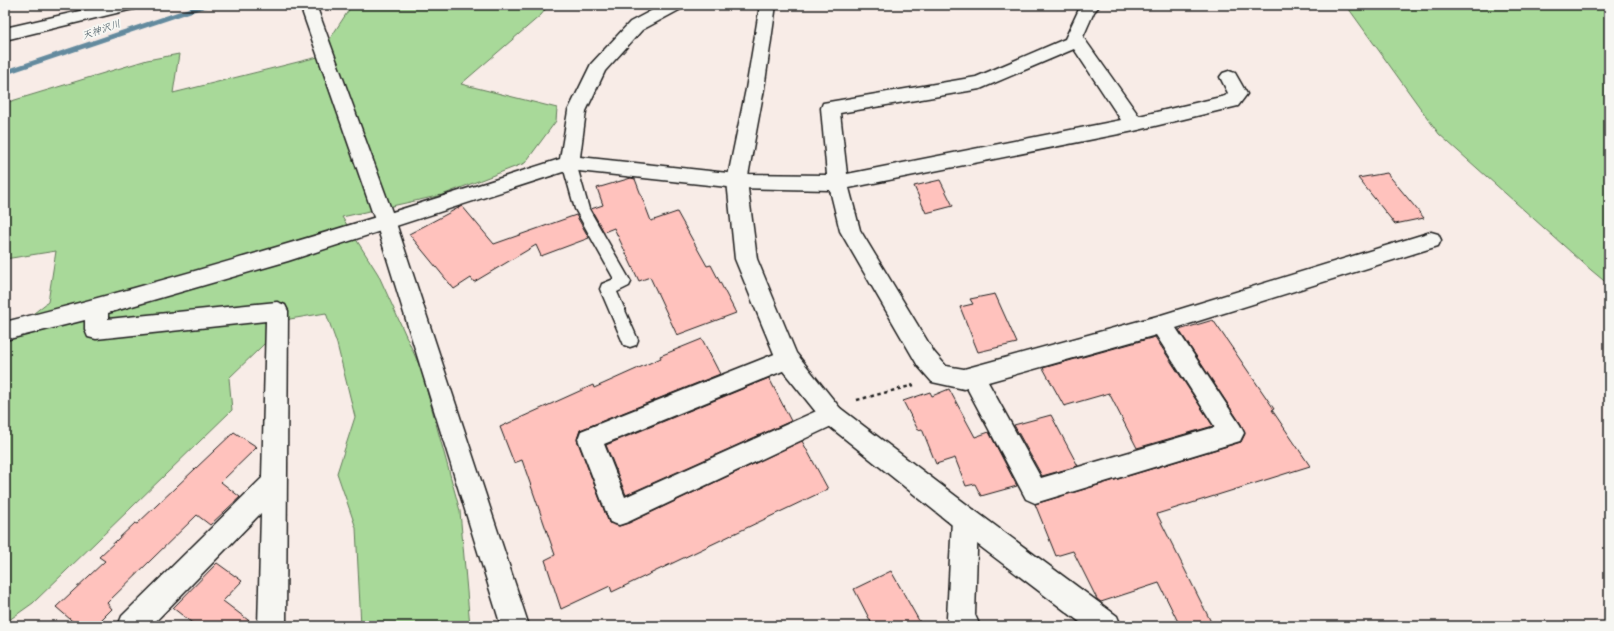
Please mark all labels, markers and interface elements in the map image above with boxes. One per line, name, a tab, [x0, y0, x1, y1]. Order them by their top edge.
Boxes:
water label: 天神沢川	[79, 15, 122, 42]

